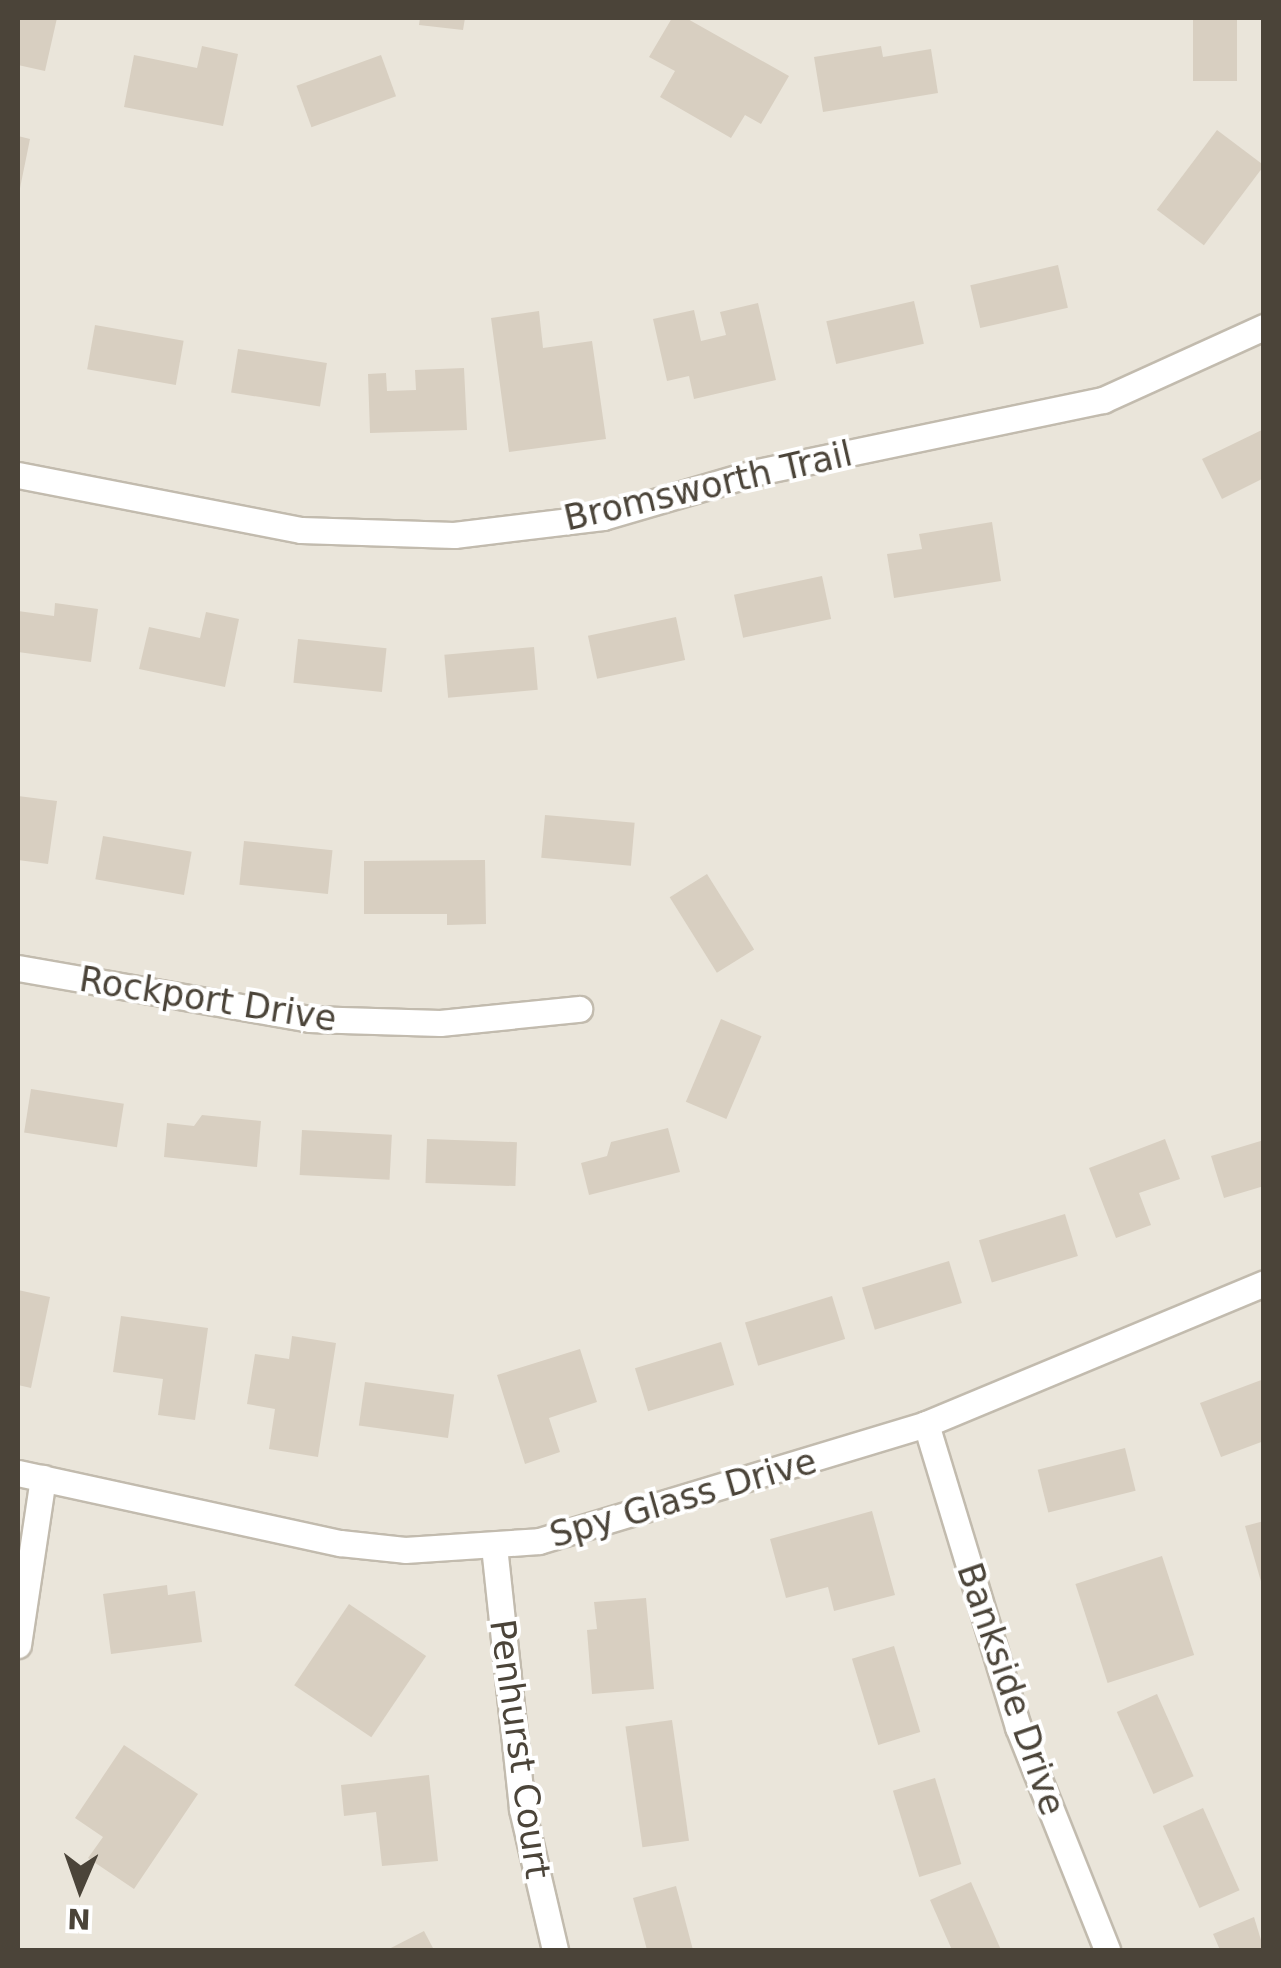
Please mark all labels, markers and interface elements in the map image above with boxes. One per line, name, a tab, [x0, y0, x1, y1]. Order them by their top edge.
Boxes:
street label: Bromsworth Trail	[560, 432, 856, 540]
street label: Rockport Drive	[76, 958, 340, 1040]
street label: Spy Glass Drive	[545, 1440, 821, 1556]
street label: Bankside Drive	[948, 1557, 1074, 1821]
street label: Penhurst Court	[481, 1617, 559, 1881]
north arrow	[30, 1838, 130, 1938]
text: N	[67, 1902, 91, 1935]

